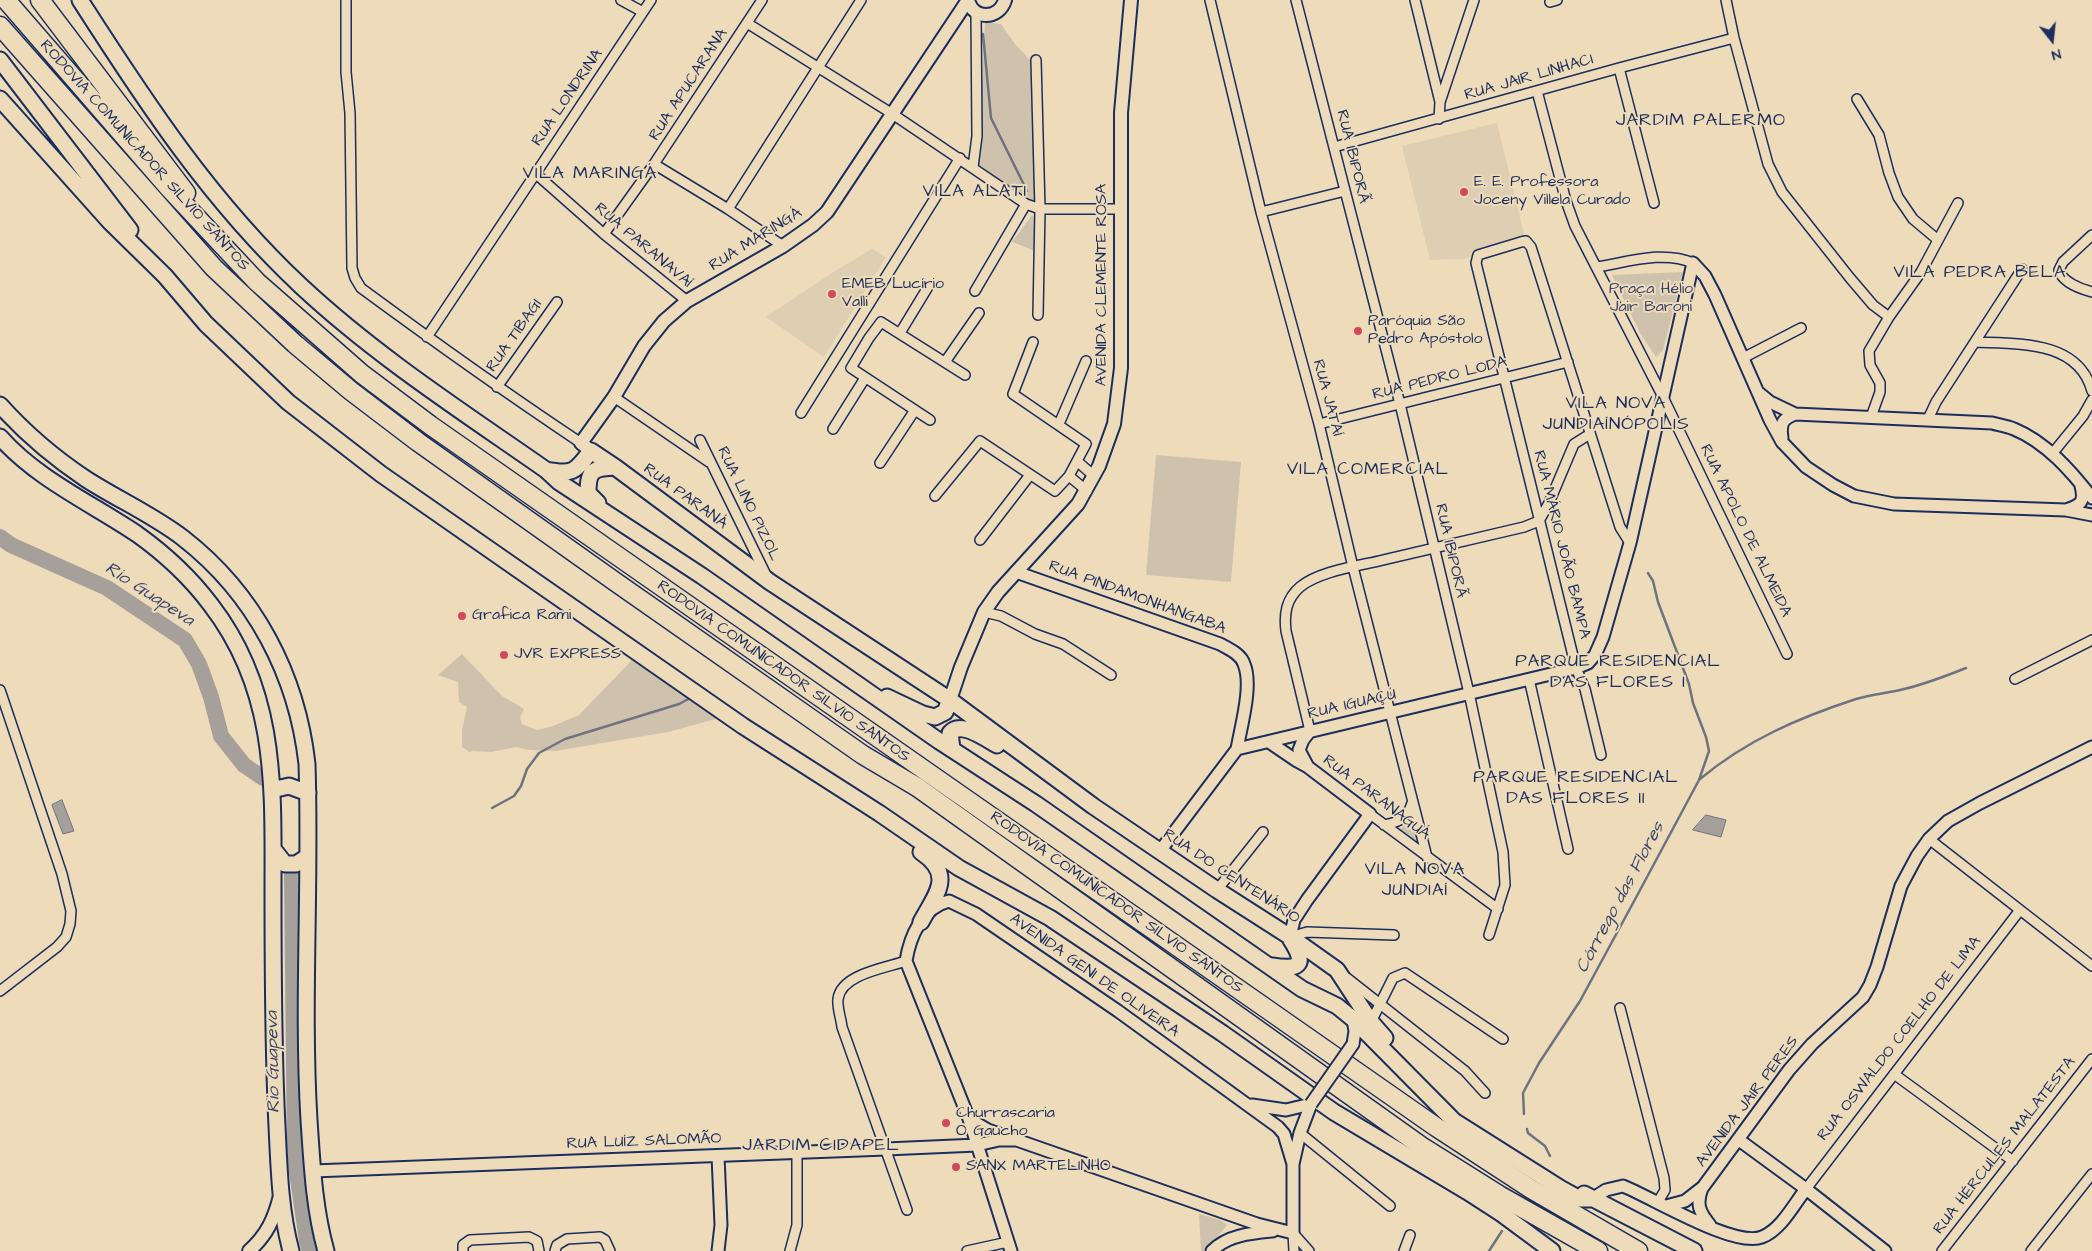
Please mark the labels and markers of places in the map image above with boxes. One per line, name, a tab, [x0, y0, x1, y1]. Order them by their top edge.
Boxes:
place label: E. E. Professora Joceny Villela Curado	[1474, 173, 1630, 211]
marker: E. E. Professora Joceny Villela Curado	[1458, 186, 1470, 198]
place label: EMEB Lucírio Valli	[842, 275, 944, 313]
marker: EMEB Lucírio Valli	[826, 288, 838, 300]
place label: Paróquia São Pedro Apóstolo	[1368, 312, 1482, 350]
marker: Paróquia São Pedro Apóstolo	[1352, 325, 1364, 337]
place label: Grafica Rami	[472, 606, 571, 626]
marker: Grafica Rami	[456, 610, 468, 622]
place label: JVR EXPRESS	[514, 645, 621, 665]
marker: JVR EXPRESS	[498, 649, 510, 661]
place label: Churrascaria O Gaucho	[956, 1104, 1055, 1142]
marker: Churrascaria O Gaucho	[940, 1117, 952, 1129]
place label: SANX MARTELINHO	[966, 1157, 1111, 1177]
marker: SANX MARTELINHO	[950, 1161, 962, 1173]

